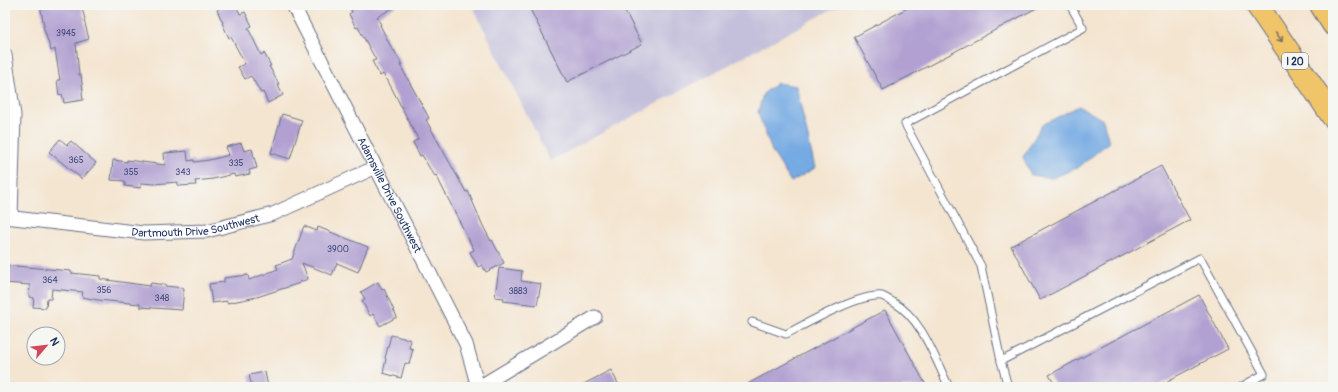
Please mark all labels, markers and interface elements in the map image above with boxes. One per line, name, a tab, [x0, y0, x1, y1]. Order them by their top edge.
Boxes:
house number: 3945	[56, 28, 76, 39]
one-way arrow	[1275, 31, 1283, 42]
road number: I 20	[1282, 53, 1308, 69]
street label: Adamsville Drive Southwest	[355, 135, 424, 255]
house number: 365	[68, 155, 84, 166]
house number: 335	[229, 158, 244, 169]
house number: 355	[124, 167, 139, 178]
house number: 343	[175, 167, 191, 178]
street label: Dartmouth Drive Southwest	[131, 212, 261, 240]
house number: 3900	[327, 244, 349, 255]
house number: 364	[42, 275, 59, 286]
house number: 356	[96, 285, 112, 296]
house number: 3883	[508, 286, 528, 297]
house number: 348	[155, 293, 170, 304]
north arrow	[26, 326, 66, 366]
text: N	[47, 335, 62, 348]

